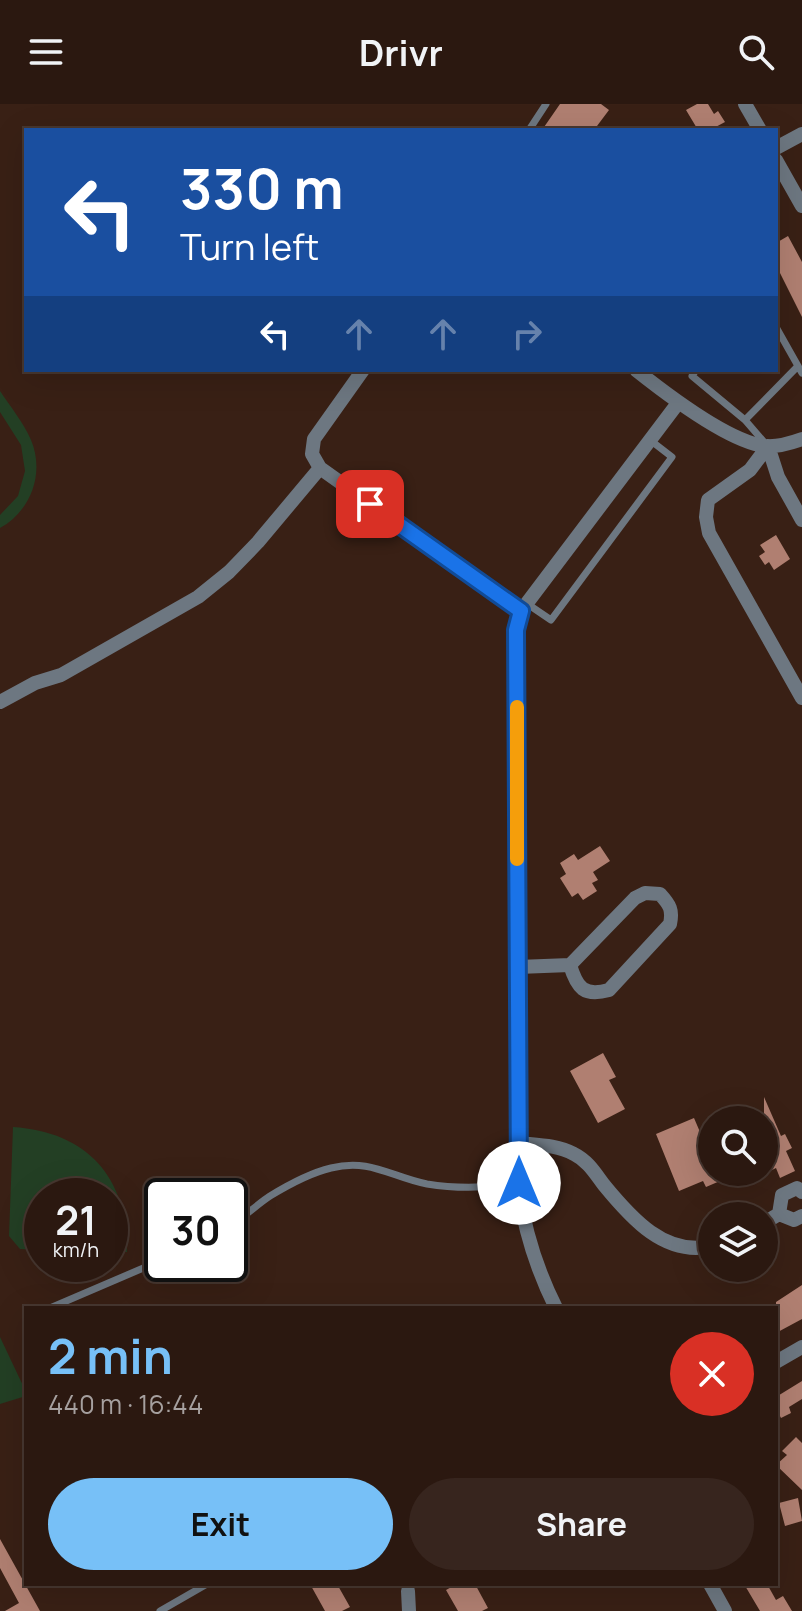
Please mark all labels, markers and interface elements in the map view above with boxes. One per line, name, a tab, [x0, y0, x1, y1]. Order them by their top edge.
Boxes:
text: Drivr	[359, 28, 443, 77]
icon: menu	[24, 30, 68, 74]
icon: search	[734, 30, 778, 74]
text: 330 m	[180, 149, 344, 226]
icon: left	[48, 160, 152, 264]
text: Turn left	[180, 222, 319, 271]
icon: left	[253, 312, 297, 356]
icon: ahead	[337, 312, 381, 356]
icon: ahead	[421, 312, 465, 356]
icon: right	[505, 312, 549, 356]
pin	[336, 470, 404, 538]
icon: arrive	[348, 482, 392, 526]
map controls	[698, 1106, 778, 1282]
button: search	[698, 1106, 778, 1186]
position arrow	[477, 1141, 561, 1225]
speed limit sign: 30	[144, 1178, 248, 1282]
text: 21	[55, 1192, 97, 1247]
button: layers	[698, 1202, 778, 1282]
text: km/h	[53, 1236, 99, 1263]
text: 2 min	[48, 1323, 173, 1388]
button: close	[670, 1332, 754, 1416]
text: 440 m · 16:44	[48, 1386, 203, 1422]
button: Exit	[48, 1478, 393, 1570]
button: Share	[409, 1478, 754, 1570]

